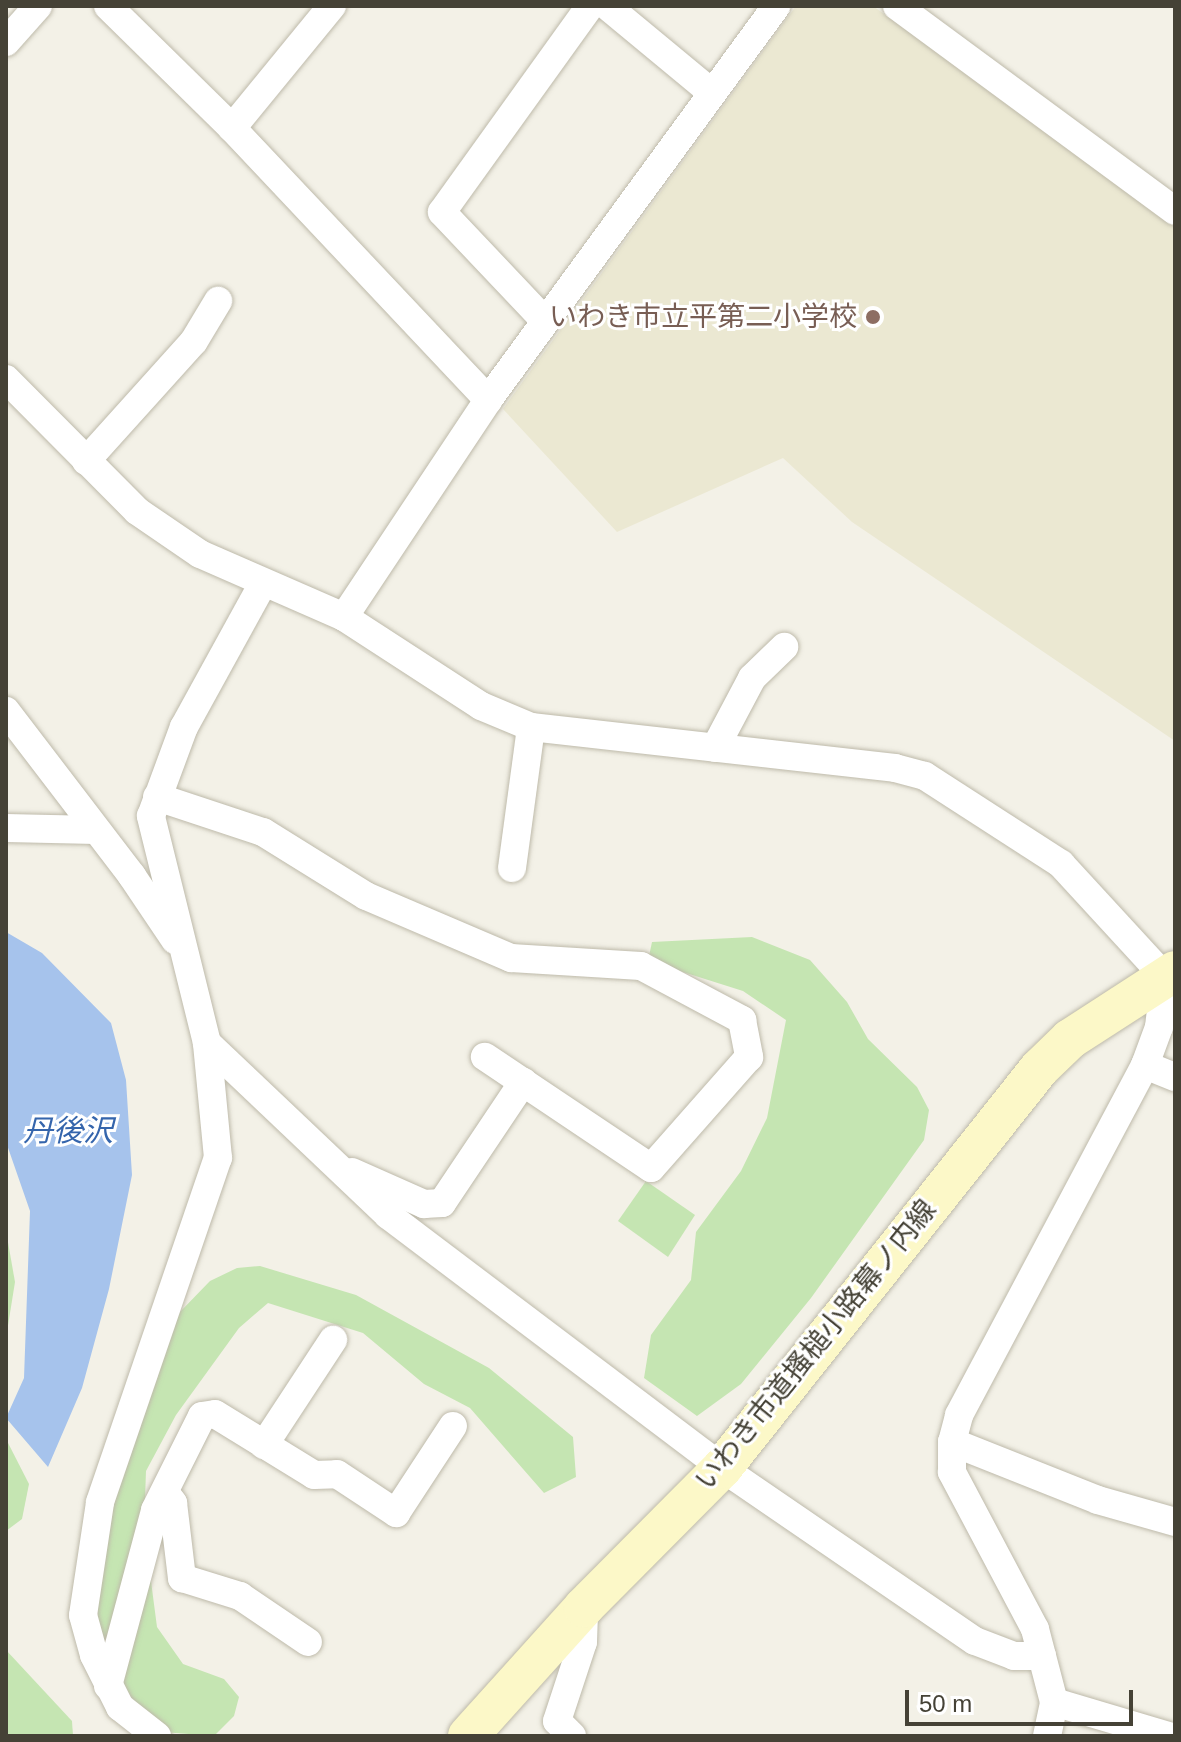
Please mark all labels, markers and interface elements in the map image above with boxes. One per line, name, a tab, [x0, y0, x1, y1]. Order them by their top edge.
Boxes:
place label: いわき市立平第二小学校	[549, 300, 857, 334]
marker: いわき市立平第二小学校	[864, 308, 882, 326]
water label: 丹後沢	[23, 1113, 113, 1149]
street label: いわき市道搔槌小路幕ノ内線	[688, 1193, 944, 1497]
scale bar	[909, 1674, 1137, 1724]
text: 50 m	[919, 1690, 972, 1717]

